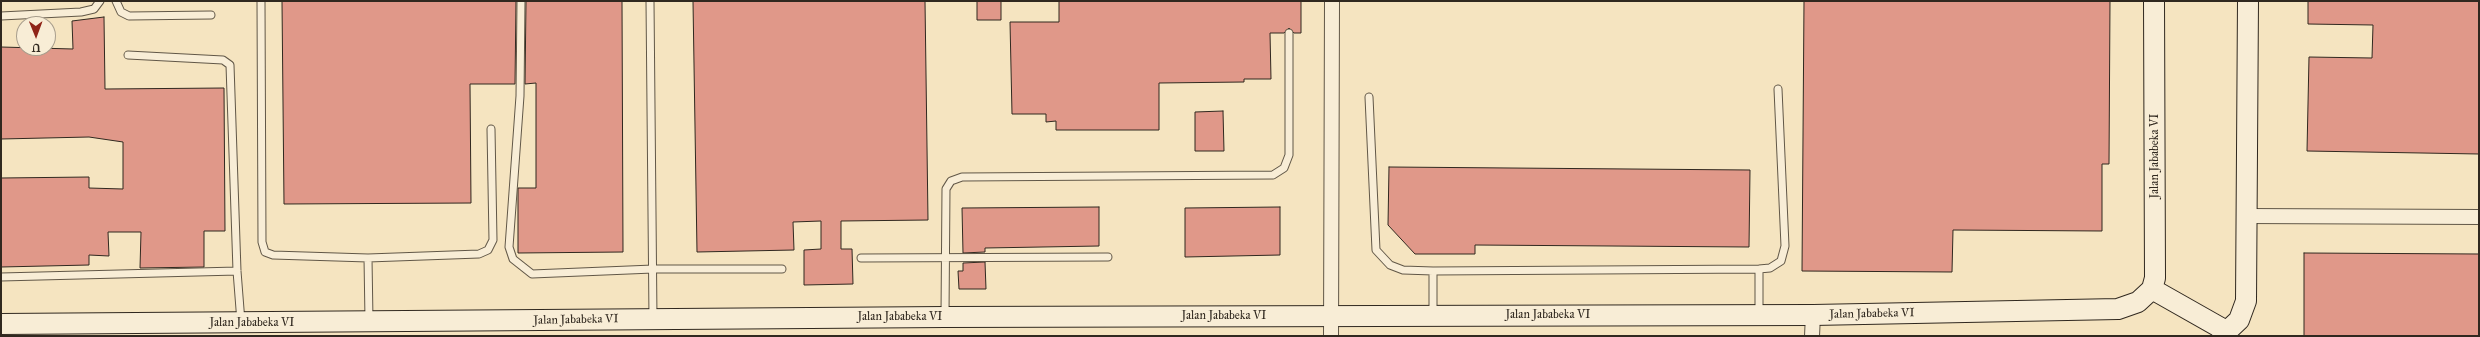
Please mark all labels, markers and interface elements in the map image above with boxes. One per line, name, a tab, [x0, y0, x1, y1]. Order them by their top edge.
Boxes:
north arrow	[16, 16, 56, 56]
text: U	[32, 41, 41, 54]
street label: Jalan Jababeka VI	[2148, 113, 2162, 199]
street label: Jalan Jababeka VI	[1829, 306, 1915, 322]
street label: Jalan Jababeka VI	[1505, 308, 1591, 322]
street label: Jalan Jababeka VI	[1181, 309, 1267, 323]
street label: Jalan Jababeka VI	[857, 310, 943, 324]
street label: Jalan Jababeka VI	[533, 312, 619, 328]
street label: Jalan Jababeka VI	[209, 316, 295, 330]

